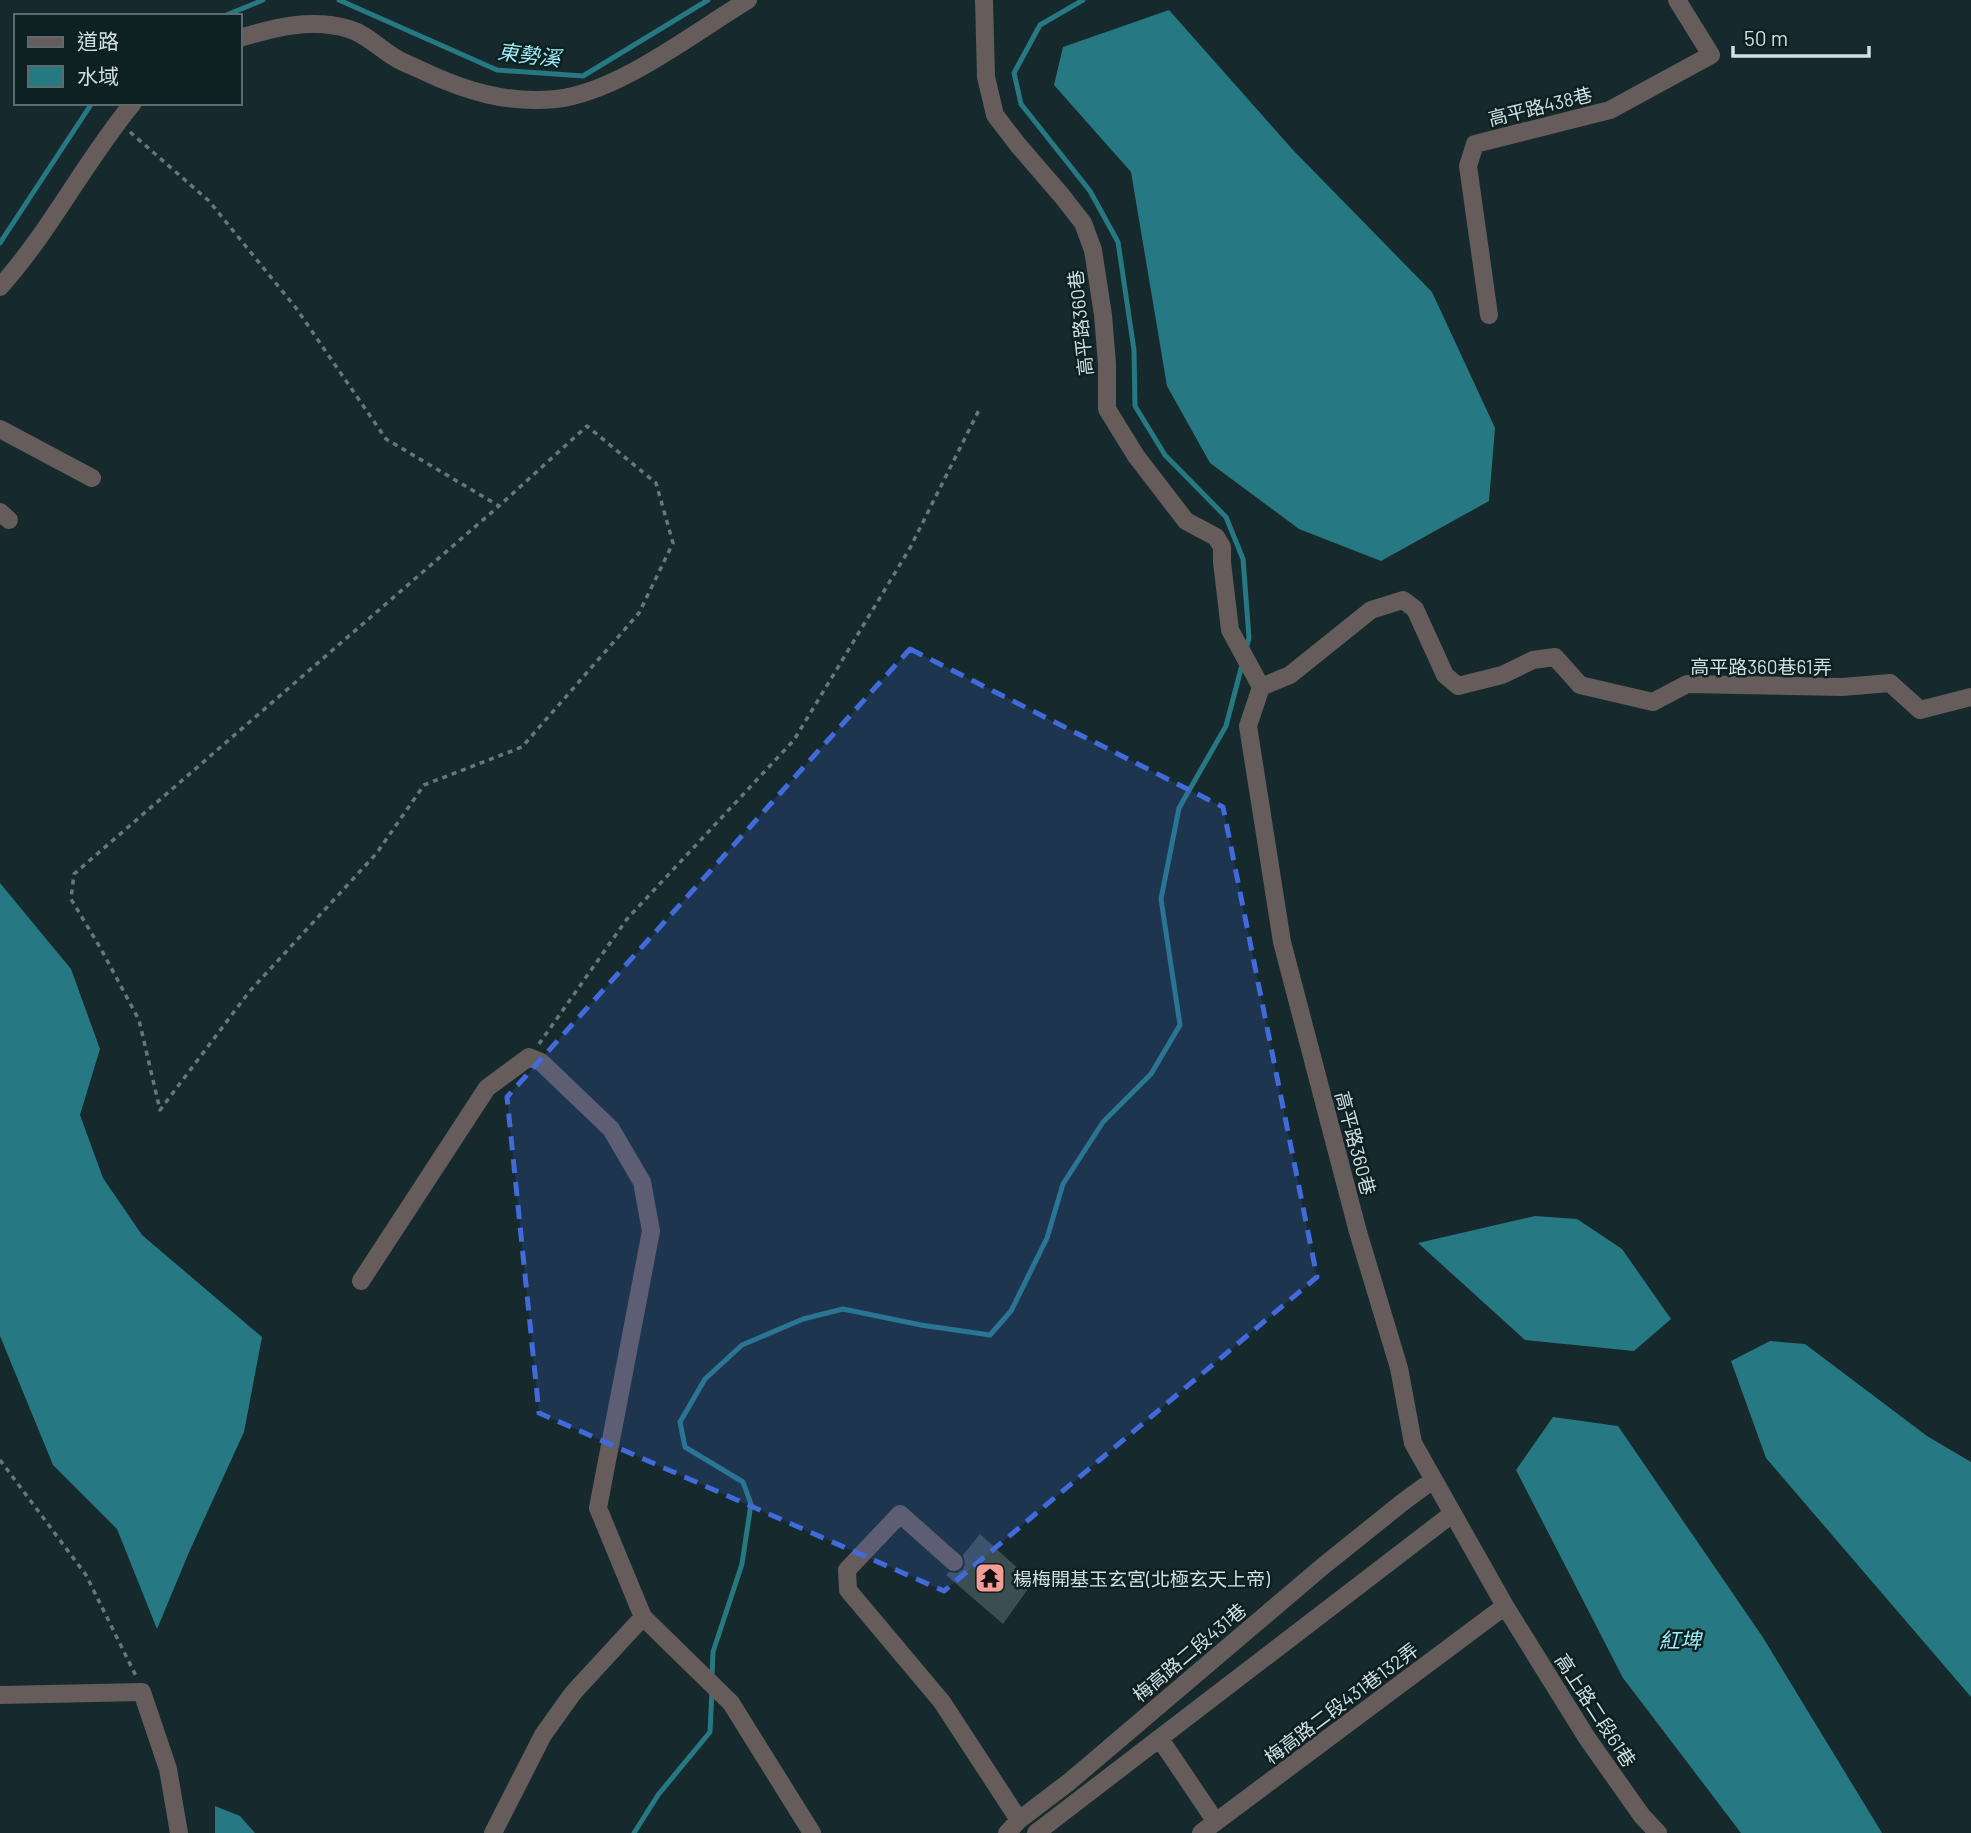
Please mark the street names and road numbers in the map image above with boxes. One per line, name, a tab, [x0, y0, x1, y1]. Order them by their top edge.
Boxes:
street label: 高平路438巷	[1486, 82, 1594, 130]
street label: 高平路360巷	[1063, 269, 1097, 377]
street label: 高平路360巷61弄	[1690, 655, 1832, 678]
street label: 高平路360巷	[1331, 1089, 1381, 1197]
street label: 梅高路二段431巷	[1128, 1598, 1250, 1706]
street label: 梅高路二段431巷132弄	[1260, 1638, 1422, 1768]
street label: 高上路二段61巷	[1551, 1649, 1641, 1771]

